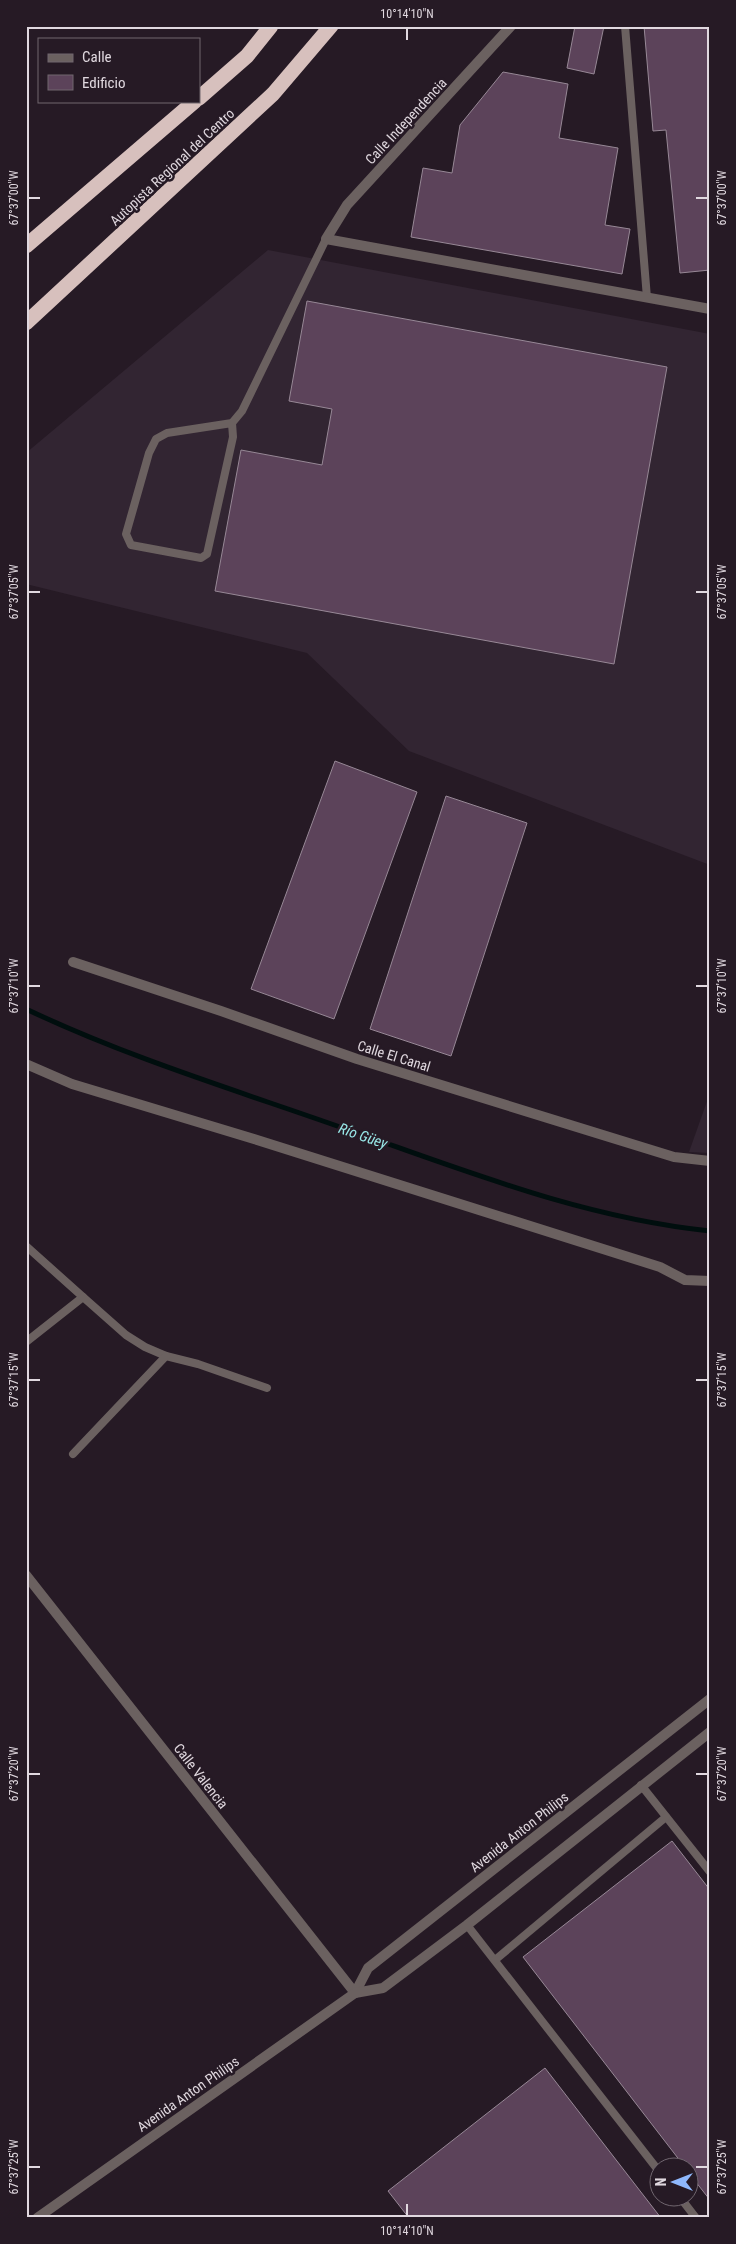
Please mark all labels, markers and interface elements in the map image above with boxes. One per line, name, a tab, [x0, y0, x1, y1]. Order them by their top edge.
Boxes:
text: 10°14'10"N	[380, 7, 434, 21]
legend	[38, 38, 200, 102]
text: Calle	[82, 48, 112, 66]
text: Edificio	[82, 74, 125, 92]
street label: Calle Independencia	[362, 75, 450, 167]
street label: Autopista Regional del Centro	[107, 105, 237, 229]
text: 67°37'00"W	[7, 170, 21, 226]
text: 67°37'00"W	[715, 170, 729, 226]
text: 67°37'05"W	[7, 564, 21, 620]
text: 67°37'05"W	[715, 564, 729, 620]
text: 67°37'10"W	[7, 958, 21, 1014]
text: 67°37'10"W	[715, 958, 729, 1014]
street label: Calle El Canal	[356, 1037, 432, 1075]
water label: Río Güey	[336, 1119, 391, 1153]
text: 67°37'15"W	[7, 1352, 21, 1408]
text: 67°37'15"W	[715, 1352, 729, 1408]
street label: Calle Valencia	[171, 1740, 231, 1812]
text: 67°37'20"W	[7, 1746, 21, 1802]
text: 67°37'20"W	[715, 1746, 729, 1802]
street label: Avenida Anton Philips	[467, 1789, 571, 1875]
street label: Avenida Anton Philips	[134, 2053, 242, 2135]
text: 67°37'25"W	[7, 2139, 21, 2195]
text: 67°37'25"W	[715, 2139, 729, 2195]
north arrow	[648, 2156, 698, 2206]
text: N	[653, 2178, 669, 2186]
text: 10°14'10"N	[380, 2224, 434, 2238]

